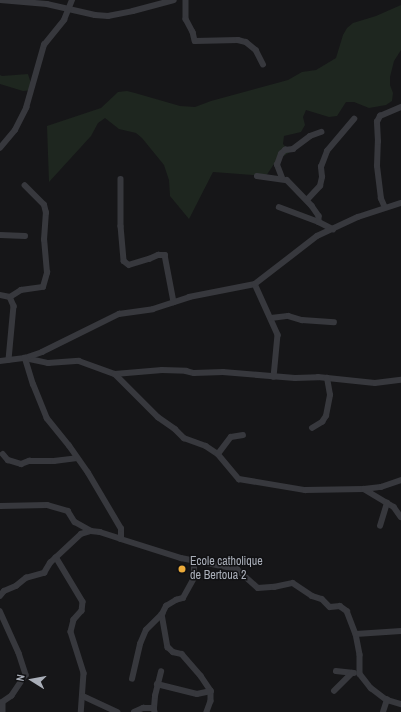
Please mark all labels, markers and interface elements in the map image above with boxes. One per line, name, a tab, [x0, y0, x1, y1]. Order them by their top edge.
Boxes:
place label: Ecole catholique de Bertoua 2	[190, 555, 263, 583]
marker: Ecole catholique de Bertoua 2	[177, 564, 187, 574]
north arrow	[12, 660, 52, 700]
text: N	[13, 673, 28, 682]

